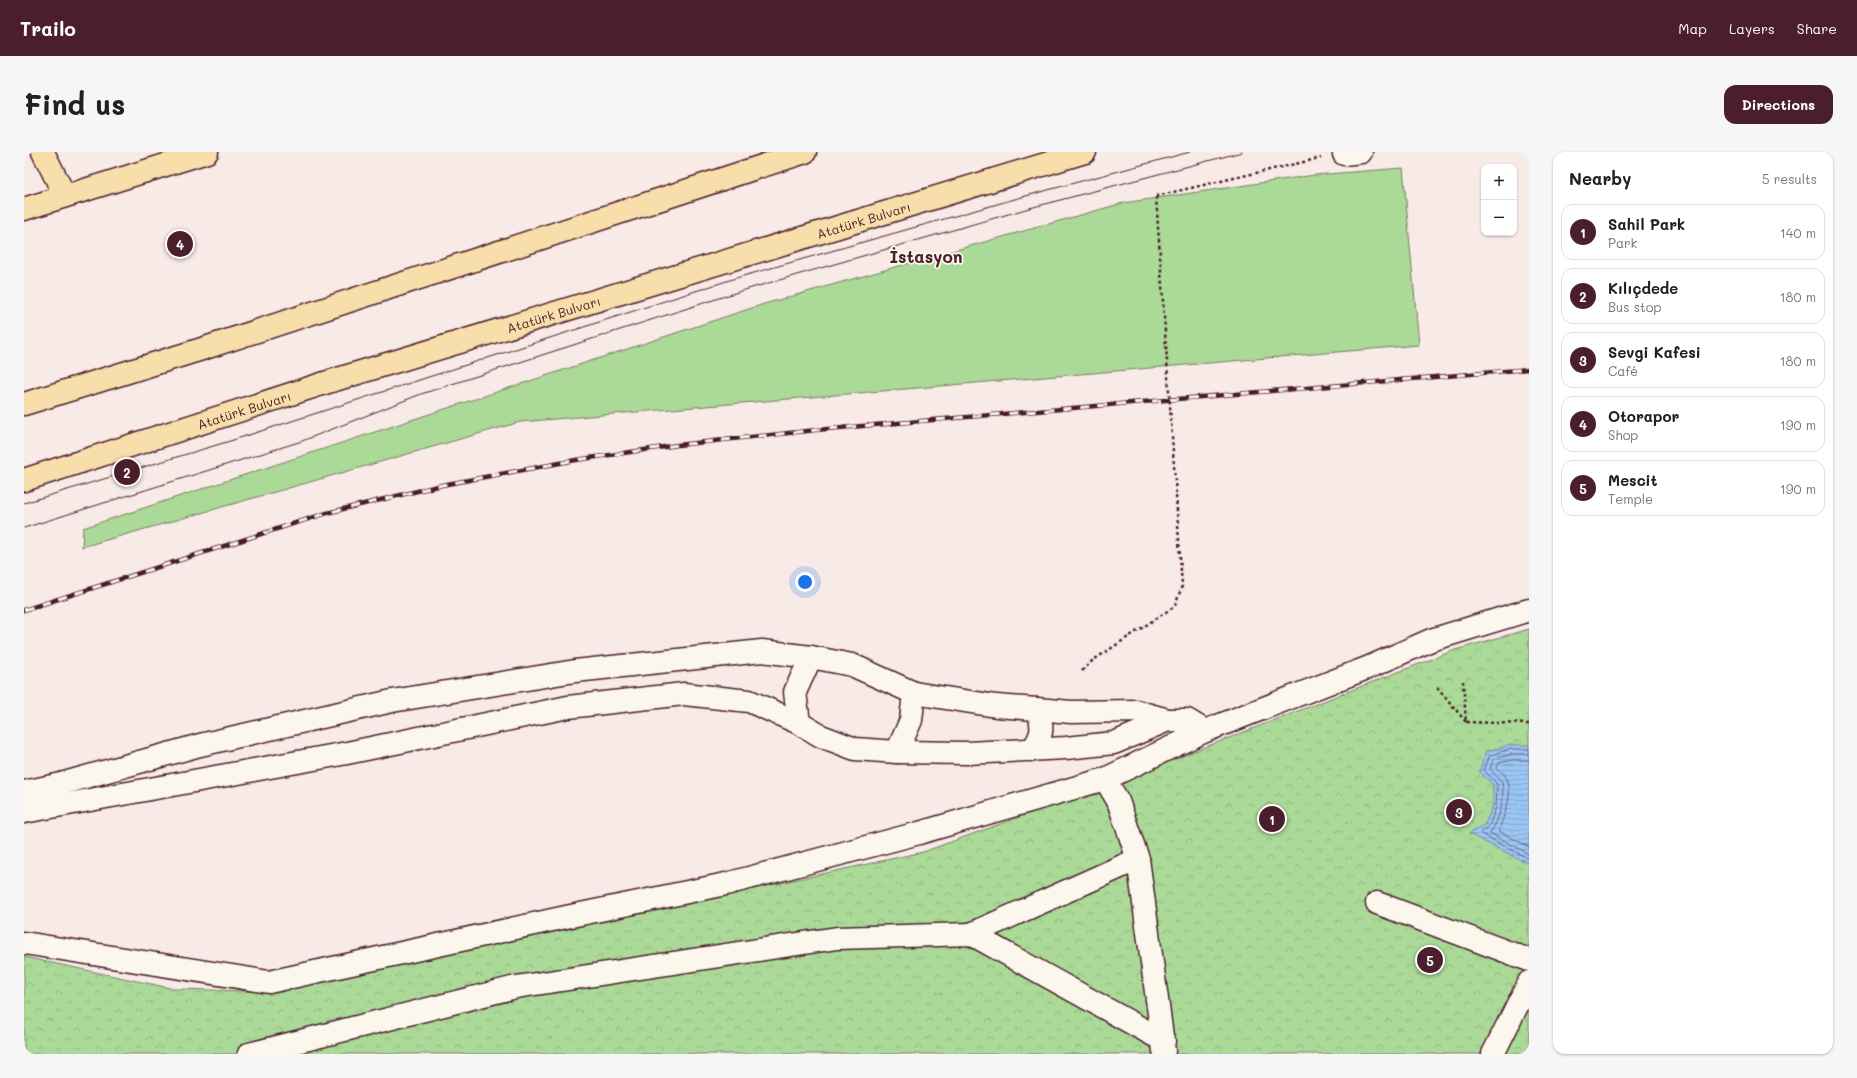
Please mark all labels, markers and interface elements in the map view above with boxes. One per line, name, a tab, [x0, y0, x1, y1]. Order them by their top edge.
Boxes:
text: Trailo	[20, 16, 76, 41]
text: Map	[1678, 19, 1707, 38]
text: Layers	[1729, 19, 1775, 38]
text: Share	[1797, 19, 1837, 38]
button: Directions	[1724, 85, 1833, 124]
text: Find us	[24, 86, 125, 122]
map controls	[1481, 164, 1517, 236]
button: +	[1481, 164, 1517, 200]
text: Nearby	[1569, 167, 1631, 189]
text: 5 results	[1762, 170, 1817, 187]
street label: Atatürk Bulvarı	[814, 197, 912, 242]
button: −	[1481, 200, 1517, 236]
text: Sahil Park	[1608, 214, 1685, 234]
text: 1	[1580, 224, 1586, 241]
text: 140 m	[1780, 224, 1816, 241]
pin: 4	[167, 229, 193, 259]
text: Park	[1608, 234, 1637, 251]
district label: İstasyon	[889, 245, 963, 268]
text: Kılıçdede	[1608, 278, 1678, 298]
text: 2	[1579, 288, 1587, 305]
text: 180 m	[1780, 288, 1816, 305]
street label: Atatürk Bulvarı	[504, 291, 602, 336]
text: Bus stop	[1608, 298, 1661, 315]
text: Sevgi Kafesi	[1608, 342, 1701, 362]
text: 3	[1579, 352, 1587, 369]
text: 180 m	[1780, 352, 1816, 369]
text: Café	[1608, 362, 1638, 379]
street label: Atatürk Bulvarı	[195, 386, 293, 432]
text: Otorapor	[1608, 406, 1679, 426]
text: 4	[1579, 416, 1587, 433]
text: 190 m	[1780, 416, 1816, 433]
text: Shop	[1608, 426, 1638, 443]
pin: 2	[114, 457, 140, 487]
text: Mescit	[1608, 470, 1657, 490]
text: 5	[1579, 480, 1587, 497]
text: 190 m	[1780, 480, 1816, 497]
text: Temple	[1608, 490, 1653, 507]
your location	[795, 572, 815, 592]
pin: 3	[1446, 797, 1472, 827]
pin: 1	[1259, 804, 1285, 834]
pin: 5	[1417, 945, 1443, 975]

